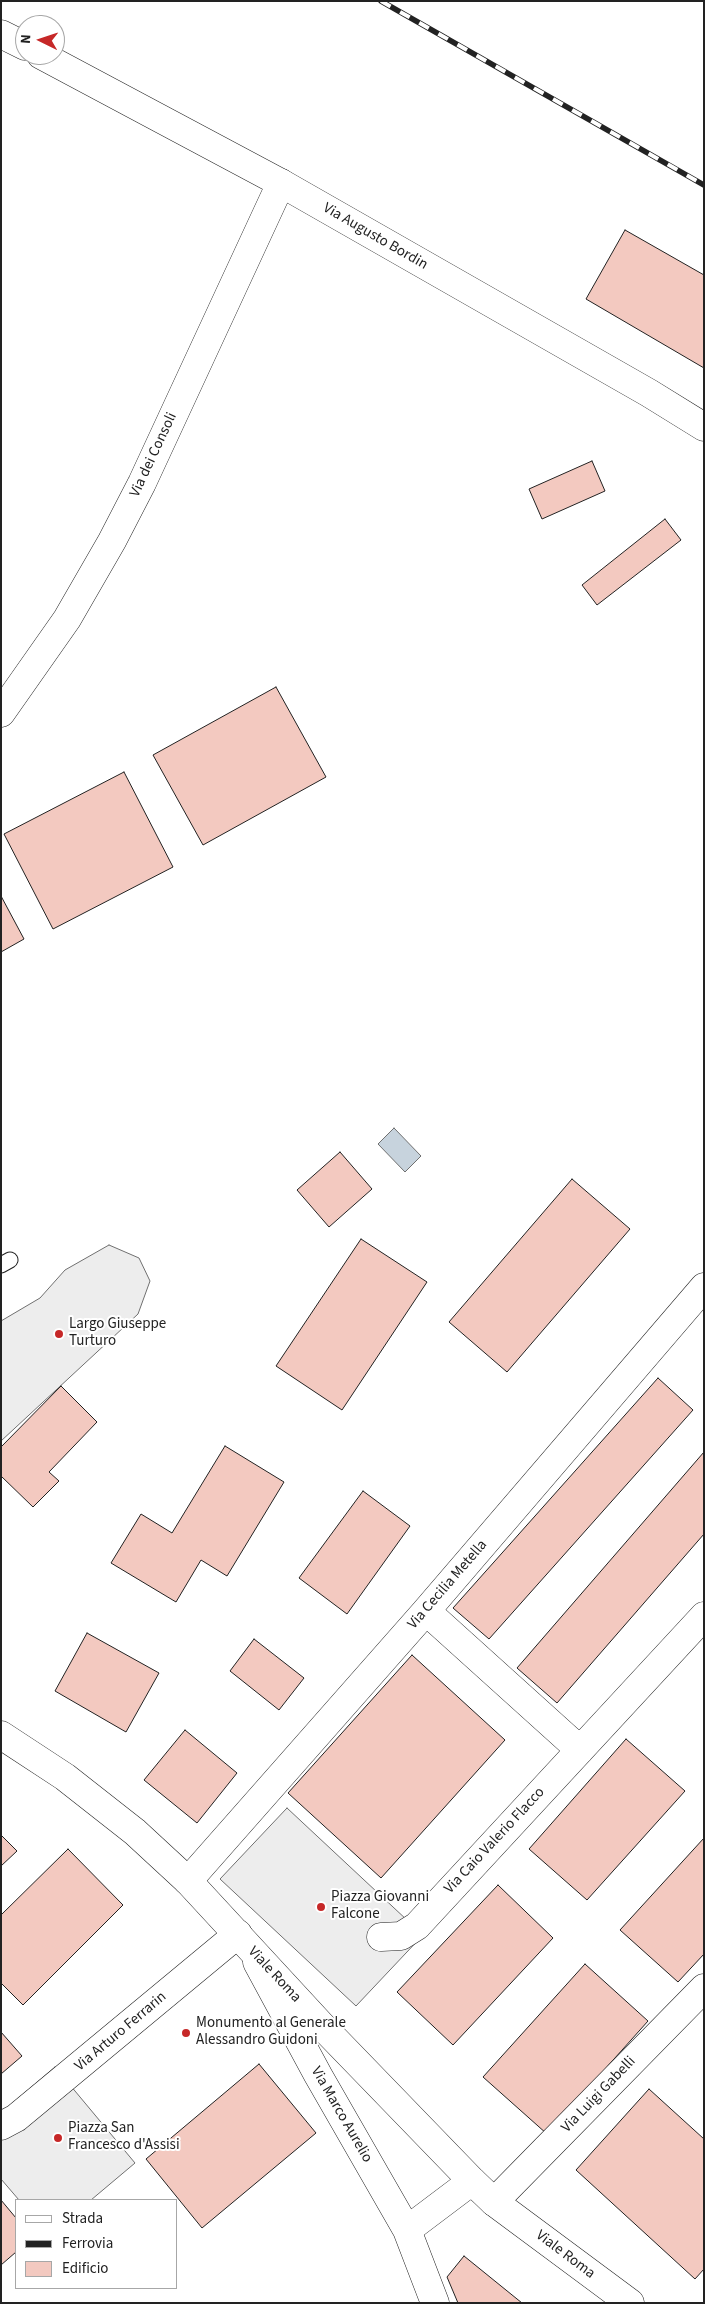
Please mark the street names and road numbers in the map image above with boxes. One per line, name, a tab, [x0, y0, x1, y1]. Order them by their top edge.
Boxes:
street label: Via Augusto Bordin	[319, 200, 431, 274]
street label: Via dei Consoli	[127, 410, 181, 500]
street label: Via Cecilia Metella	[404, 1537, 492, 1633]
street label: Via Caio Valerio Flacco	[441, 1784, 549, 1898]
street label: Viale Roma	[244, 1943, 304, 2007]
street label: Via Arturo Ferrarin	[72, 1988, 170, 2076]
street label: Via Luigi Gabelli	[558, 2053, 640, 2137]
street label: Via Marco Aurelio	[306, 2064, 376, 2166]
street label: Viale Roma	[532, 2227, 598, 2283]

